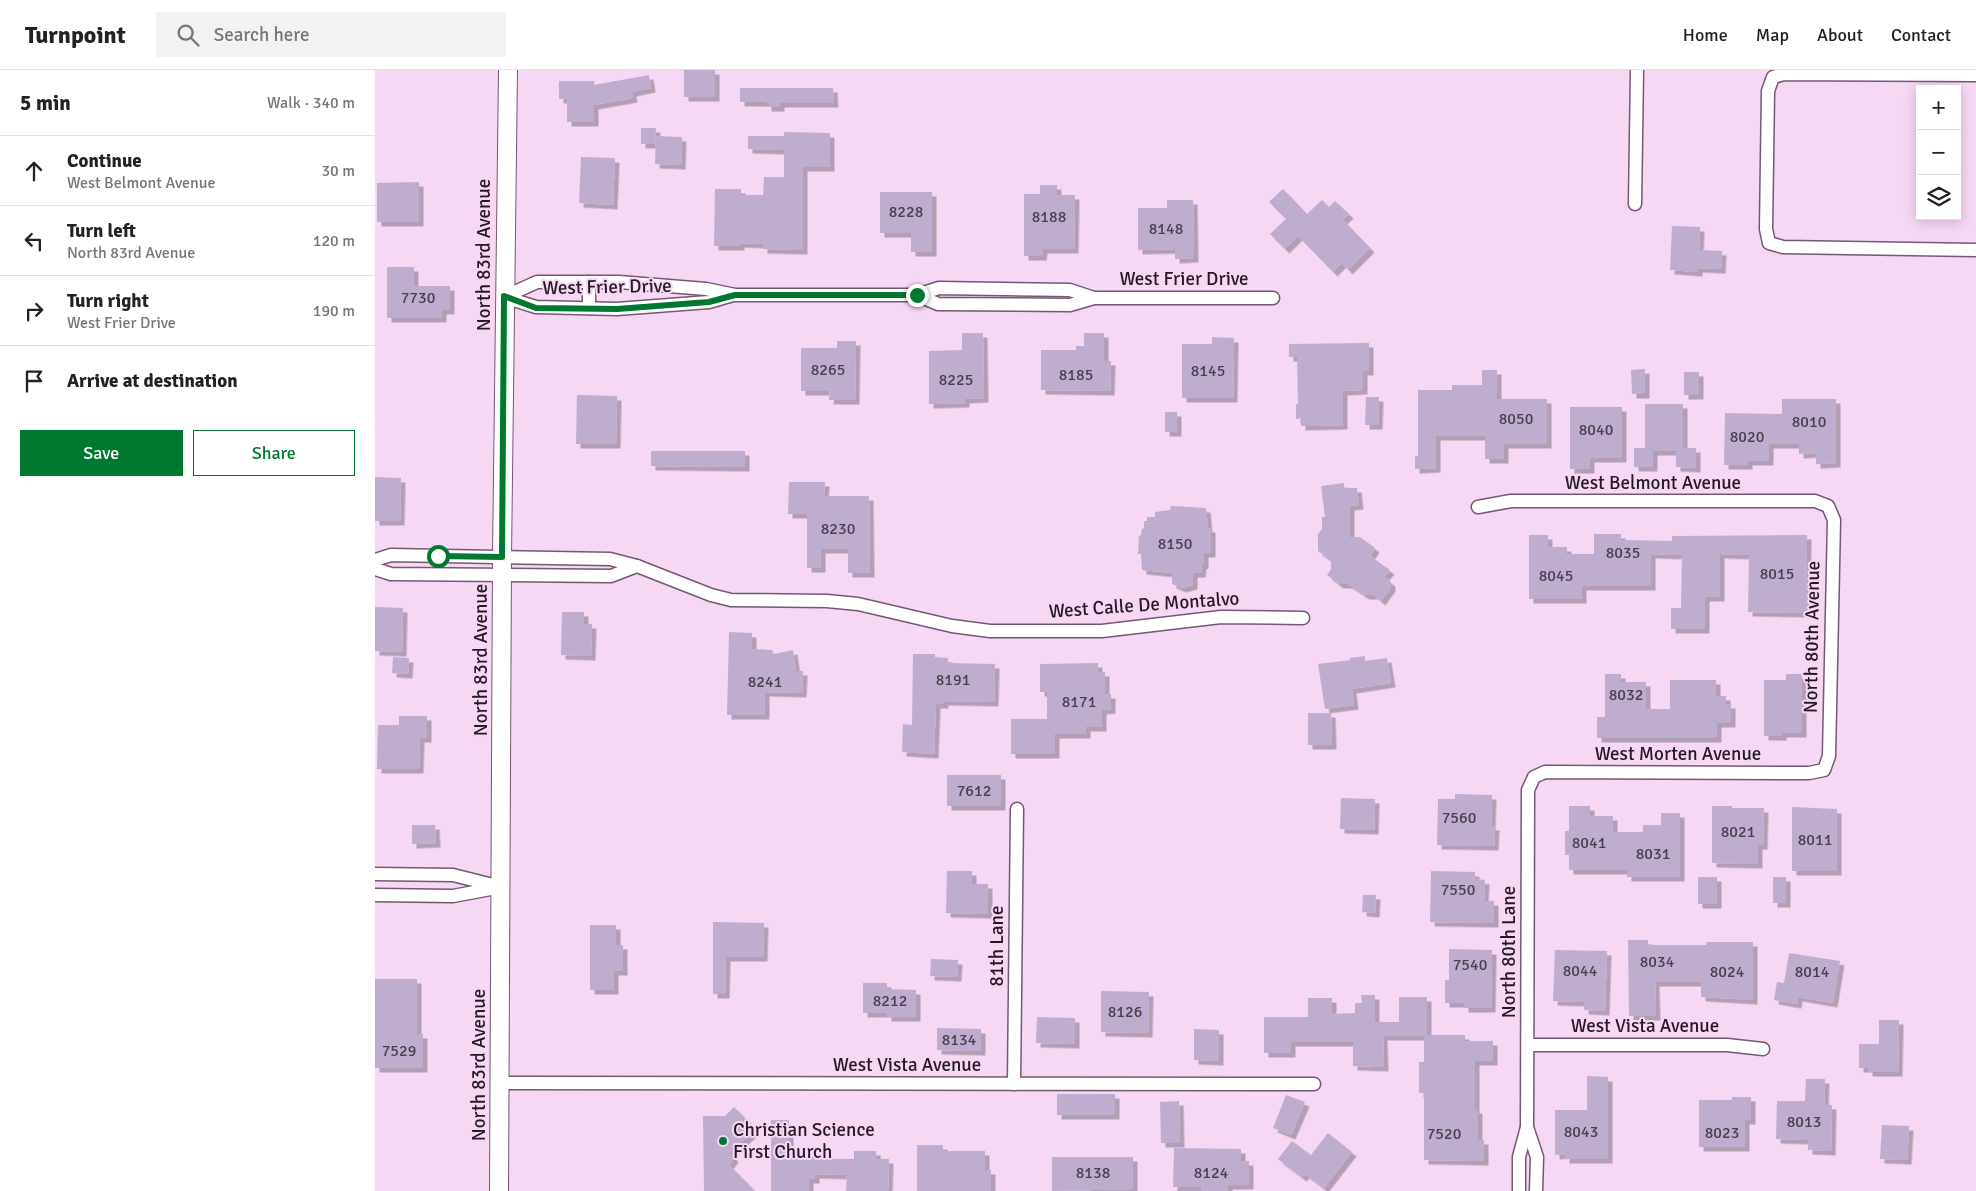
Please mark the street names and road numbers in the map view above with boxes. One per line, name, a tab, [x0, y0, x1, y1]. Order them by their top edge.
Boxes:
street label: North 83rd Avenue	[472, 179, 496, 331]
street label: West Frier Drive	[1119, 267, 1249, 291]
street label: West Frier Drive	[542, 274, 672, 300]
street label: West Belmont Avenue	[1565, 471, 1741, 495]
street label: North 80th Avenue	[1799, 561, 1825, 713]
street label: North 83rd Avenue	[469, 584, 493, 736]
street label: West Calle De Montalvo	[1048, 586, 1240, 624]
street label: West Morten Avenue	[1595, 742, 1761, 766]
street label: North 80th Lane	[1497, 886, 1521, 1018]
street label: 81th Lane	[985, 906, 1009, 986]
street label: North 83rd Avenue	[467, 989, 491, 1141]
street label: West Vista Avenue	[1571, 1014, 1719, 1038]
street label: West Vista Avenue	[833, 1053, 981, 1077]

